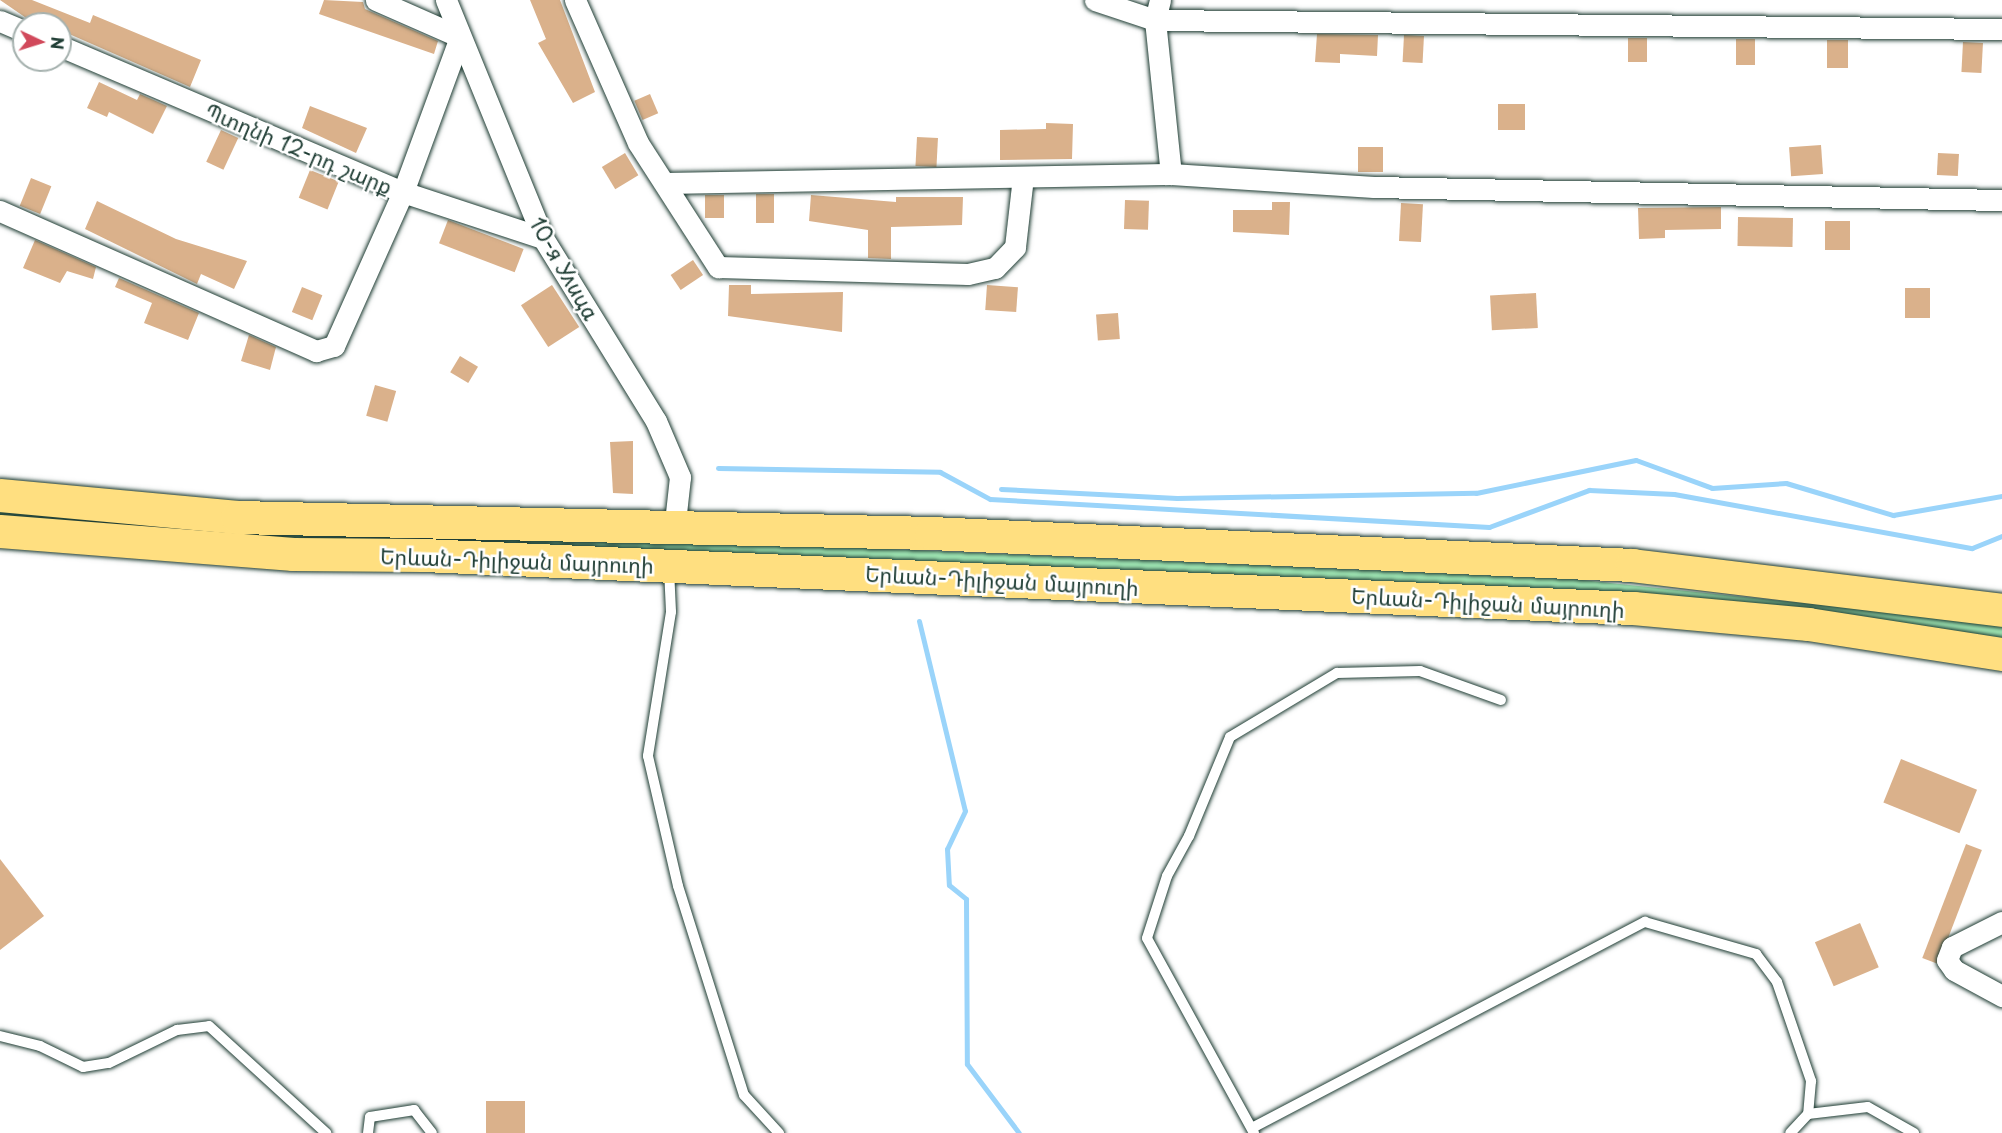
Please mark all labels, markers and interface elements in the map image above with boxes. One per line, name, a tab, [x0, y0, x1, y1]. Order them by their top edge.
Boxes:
north arrow	[12, 12, 72, 72]
text: N	[46, 36, 70, 50]
street label: Պտղնի 12-րդ շարք	[202, 97, 396, 199]
street label: 10-я Улица	[525, 212, 605, 324]
street label: Երևան-Դիլիջան մայրուղի	[380, 543, 654, 577]
street label: Երևան-Դիլիջան մայրուղի	[865, 560, 1139, 600]
street label: Երևան-Դիլիջան մայրուղի	[1351, 582, 1625, 622]

